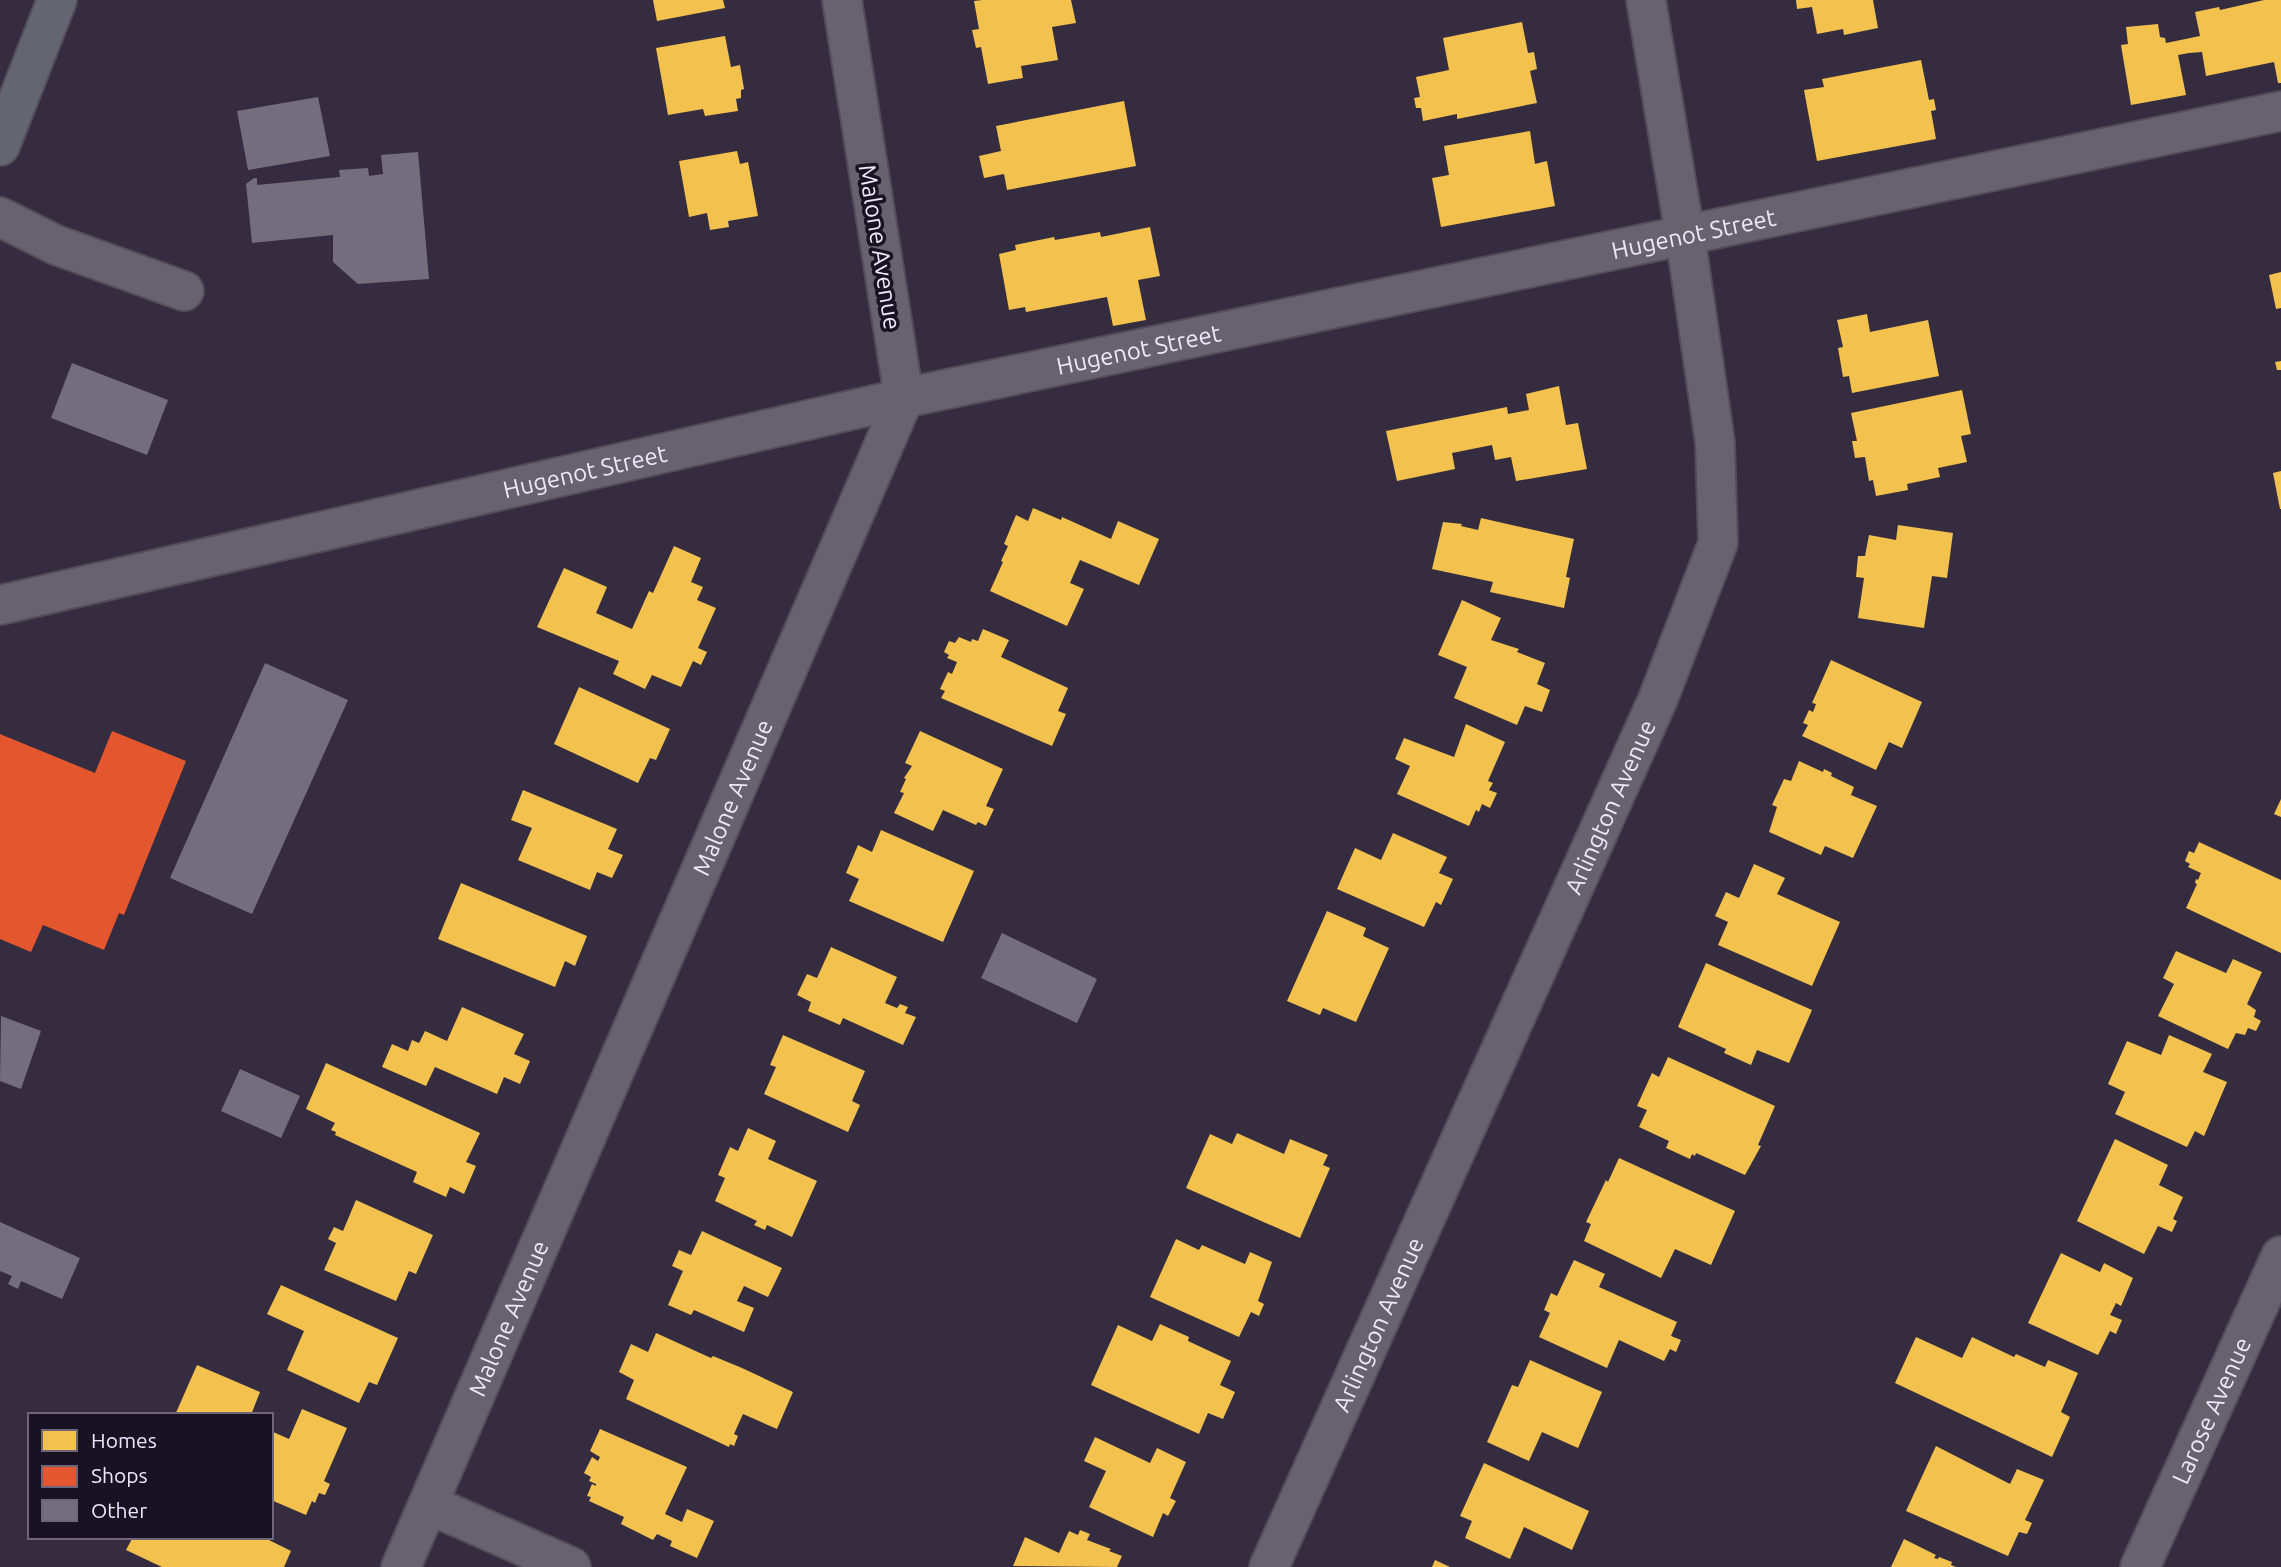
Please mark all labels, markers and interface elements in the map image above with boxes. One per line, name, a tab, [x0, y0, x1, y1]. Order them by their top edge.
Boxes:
street label: Malone Avenue	[854, 163, 906, 331]
street label: Hugenot Street	[1609, 203, 1779, 264]
street label: Hugenot Street	[1054, 319, 1224, 379]
street label: Hugenot Street	[500, 439, 670, 503]
street label: Malone Avenue	[687, 715, 778, 879]
street label: Arlington Avenue	[1559, 716, 1660, 898]
street label: Arlington Avenue	[1327, 1233, 1429, 1416]
street label: Malone Avenue	[463, 1236, 554, 1400]
street label: Larose Avenue	[2166, 1333, 2256, 1488]
legend	[28, 1413, 273, 1539]
text: Homes	[91, 1428, 157, 1452]
text: Shops	[91, 1463, 148, 1487]
text: Other	[91, 1498, 147, 1522]

